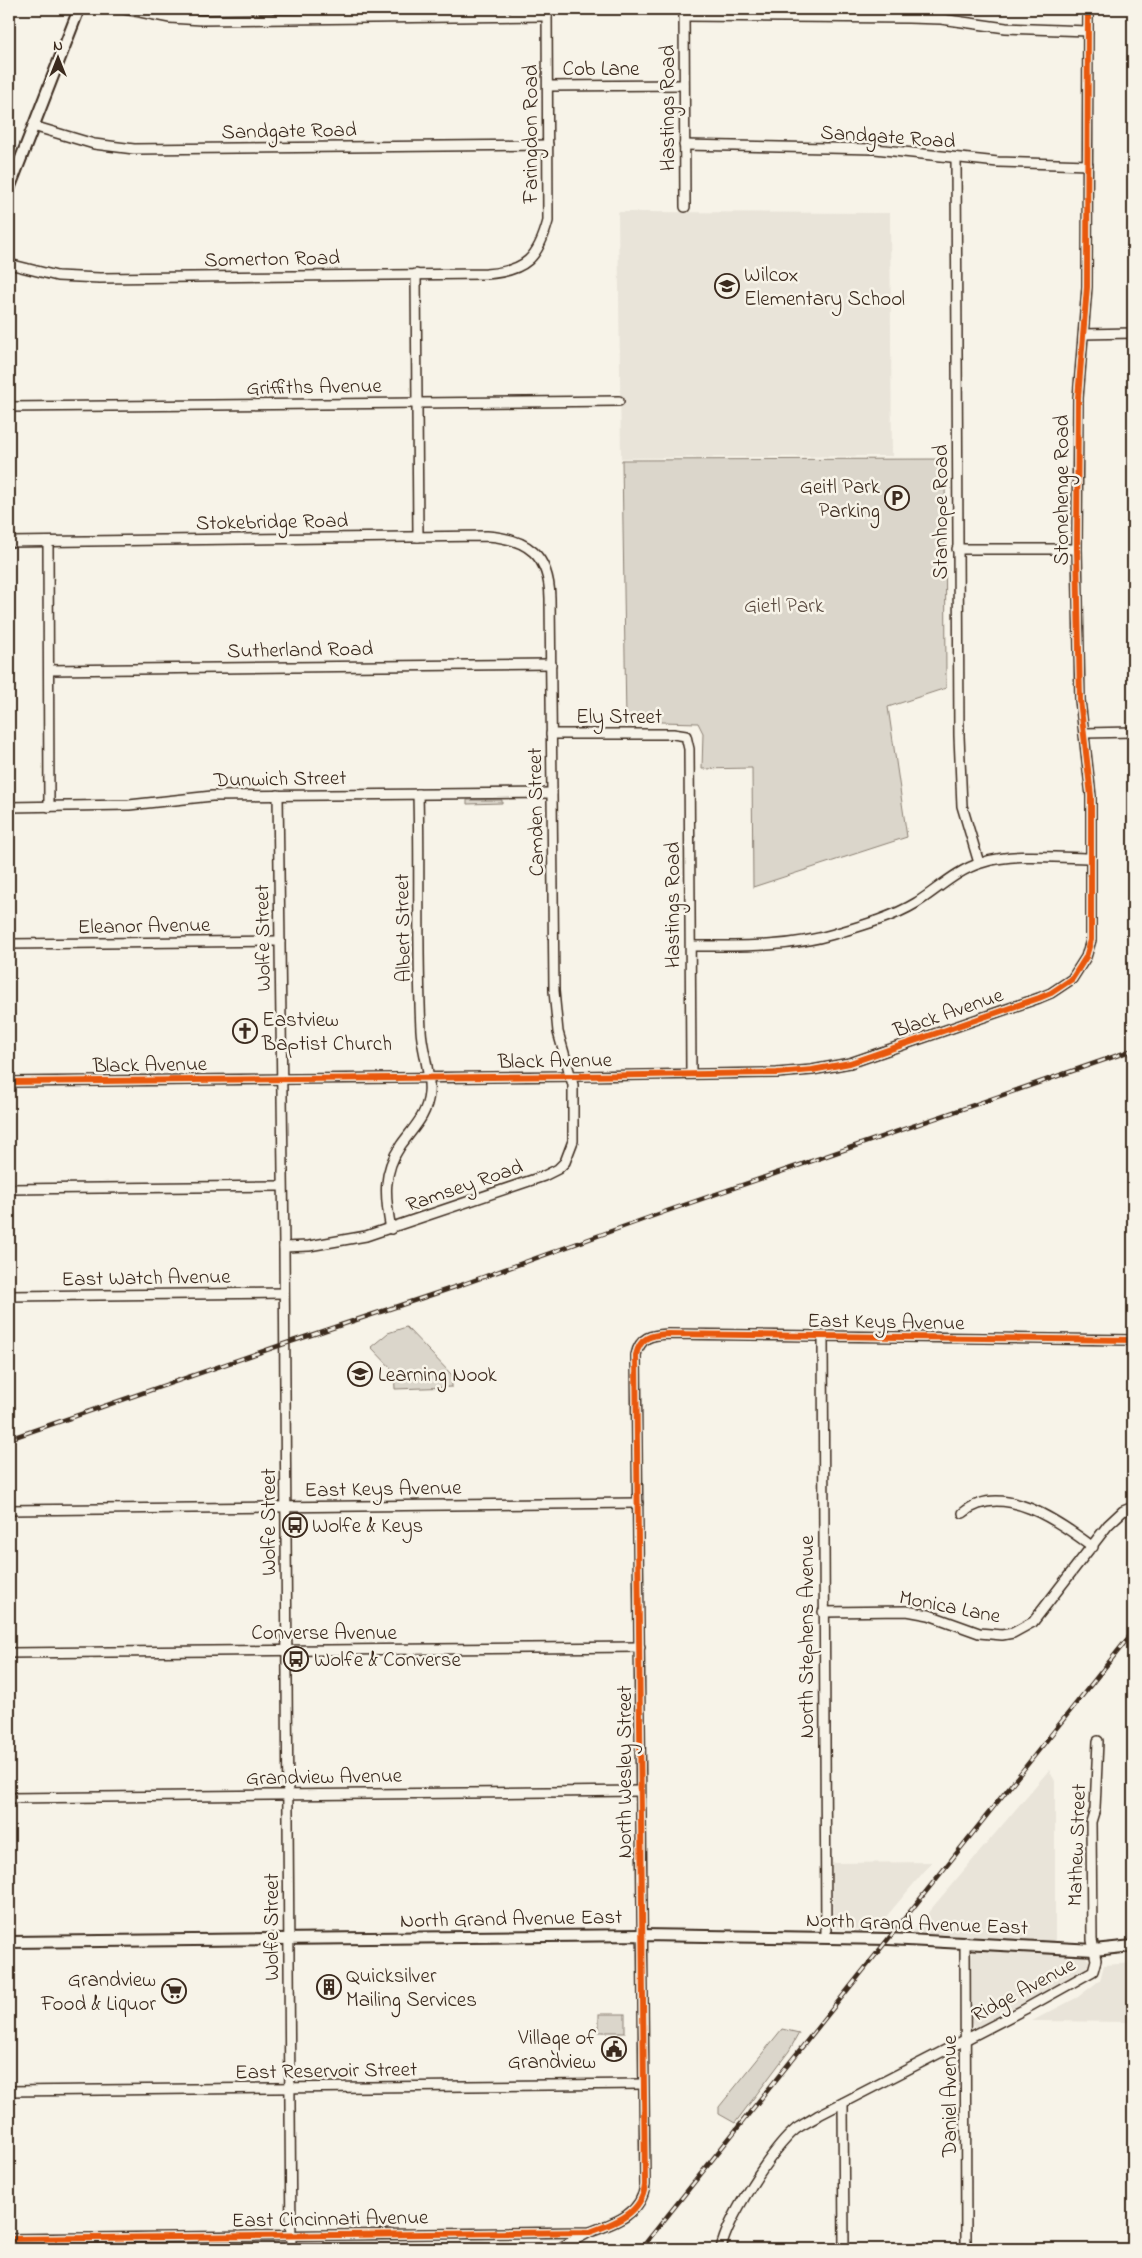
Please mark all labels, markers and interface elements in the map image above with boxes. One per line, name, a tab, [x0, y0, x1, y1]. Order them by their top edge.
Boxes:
north arrow	[32, 32, 82, 82]
text: N	[53, 36, 63, 57]
street label: Hastings Road	[654, 45, 686, 171]
street label: Cob Lane	[562, 55, 640, 85]
street label: Faringdon Road	[517, 64, 549, 205]
street label: Sandgate Road	[221, 116, 357, 150]
street label: Sandgate Road	[819, 118, 957, 160]
street label: Somerton Road	[204, 244, 340, 276]
place label: Wilcox Elementary School	[744, 261, 905, 317]
school or university icon: Wilcox Elementary School	[714, 273, 740, 299]
street label: Griffiths Avenue	[246, 372, 383, 404]
street label: Stonehenge Road	[1048, 414, 1080, 565]
street label: Stanhope Road	[927, 444, 957, 579]
place label: Geitl Park Parking	[800, 473, 881, 529]
parking icon: Geitl Park Parking	[884, 485, 910, 511]
street label: Stokebridge Road	[196, 507, 349, 541]
park label: Gietl Park	[744, 592, 825, 622]
street label: Sutherland Road	[227, 635, 374, 667]
street label: Ely Street	[576, 703, 662, 735]
street label: Camden Street	[521, 747, 553, 877]
street label: Dunwich Street	[212, 764, 347, 796]
street label: Hastings Road	[659, 842, 691, 968]
street label: Albert Street	[388, 873, 420, 983]
street label: Wolfe Street	[248, 884, 280, 992]
street label: Eleanor Avenue	[77, 911, 211, 943]
street label: Black Avenue	[889, 981, 1008, 1047]
place label: Eastview Baptist Church	[261, 1006, 392, 1060]
church icon: Eastview Baptist Church	[232, 1018, 258, 1044]
street label: Black Avenue	[497, 1046, 613, 1078]
street label: Black Avenue	[92, 1050, 208, 1082]
street label: Ramsey Road	[402, 1153, 528, 1223]
street label: East Watch Avenue	[61, 1263, 231, 1295]
street label: East Keys Avenue	[807, 1307, 965, 1341]
school or university icon: Learning Nook	[347, 1361, 373, 1387]
place label: Learning Nook	[378, 1361, 498, 1393]
street label: Wolfe Street	[255, 1468, 285, 1576]
street label: East Keys Avenue	[304, 1474, 462, 1508]
bus stop icon: Wolfe & Keys	[282, 1512, 308, 1538]
place label: Wolfe & Keys	[312, 1512, 423, 1544]
street label: North Stephens Avenue	[793, 1535, 823, 1739]
street label: Monica Lane	[896, 1583, 1003, 1633]
street label: Converse Avenue	[251, 1619, 397, 1649]
bus stop icon: Wolfe & Converse	[283, 1646, 309, 1672]
place label: Wolfe & Converse	[314, 1646, 461, 1676]
street label: North Wesley Street	[611, 1685, 643, 1859]
street label: Grandview Avenue	[246, 1762, 403, 1794]
street label: Mathew Street	[1061, 1783, 1095, 1907]
street label: Wolfe Street	[258, 1873, 288, 1981]
street label: North Grand Avenue East	[400, 1903, 622, 1937]
street label: North Grand Avenue East	[805, 1906, 1028, 1944]
street label: Ridge Avenue	[967, 1950, 1083, 2033]
place label: Quicksilver Mailing Services	[346, 1962, 477, 2018]
place label: Grandview Food & Liquor	[40, 1966, 156, 2020]
building icon: Quicksilver Mailing Services	[316, 1974, 342, 2000]
supermarket icon: Grandview Food & Liquor	[161, 1978, 187, 2004]
place label: Village of Grandview	[508, 2024, 596, 2078]
street label: Daniel Avenue	[936, 2034, 966, 2158]
public building icon: Village of Grandview	[601, 2036, 627, 2062]
street label: East Reservoir Street	[235, 2055, 417, 2089]
street label: East Cincinnati Avenue	[231, 2203, 429, 2237]

